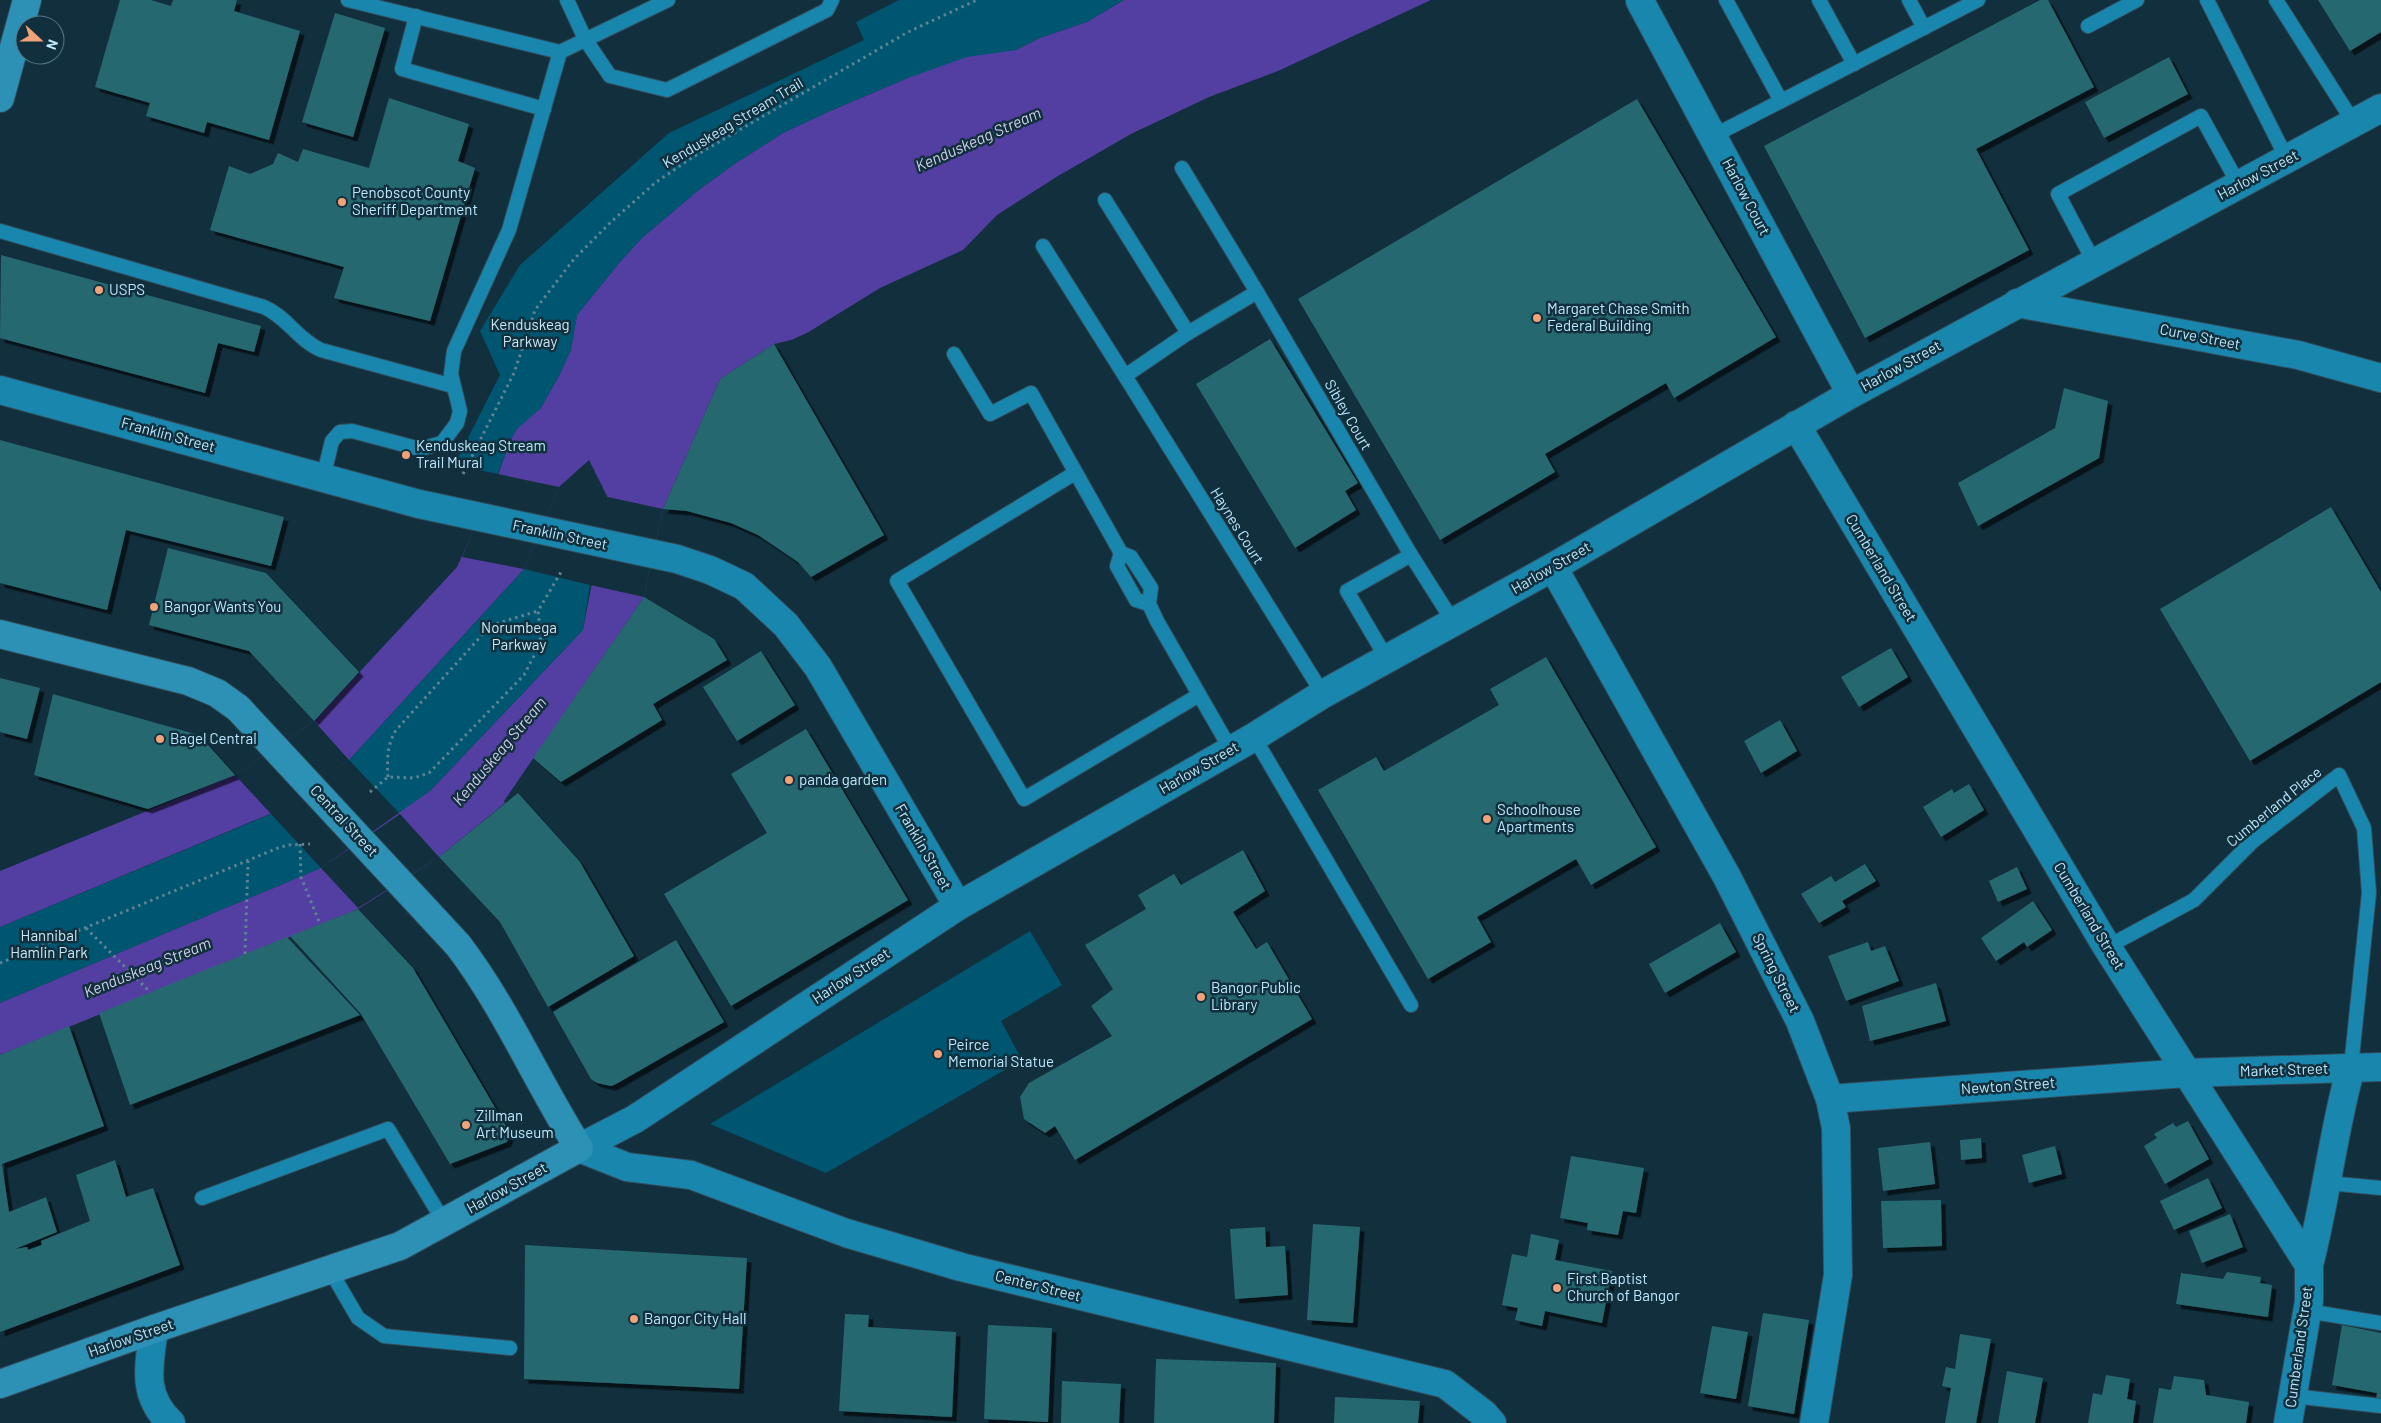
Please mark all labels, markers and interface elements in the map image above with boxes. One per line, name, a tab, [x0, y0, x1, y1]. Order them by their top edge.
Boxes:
north arrow	[15, 15, 65, 65]
text: N	[43, 37, 62, 52]
street label: Kenduskeag Stream Trail	[659, 73, 806, 171]
water label: Kenduskeag Stream	[912, 102, 1044, 175]
street label: Harlow Street	[2214, 145, 2301, 203]
street label: Harlow Court	[1719, 155, 1775, 238]
place label: Penobscot County Sheriff Department	[352, 183, 478, 218]
marker: Penobscot County Sheriff Department	[336, 196, 348, 208]
place label: USPS	[109, 280, 145, 298]
marker: USPS	[93, 284, 105, 296]
place label: Margaret Chase Smith Federal Building	[1547, 299, 1690, 334]
marker: Margaret Chase Smith Federal Building	[1531, 312, 1543, 324]
park label: Kenduskeag Parkway	[490, 315, 570, 350]
street label: Curve Street	[2158, 319, 2242, 353]
street label: Harlow Street	[1857, 336, 1944, 395]
street label: Sibley Court	[1321, 376, 1376, 453]
street label: Franklin Street	[119, 413, 217, 455]
place label: Kenduskeag Stream Trail Mural	[416, 436, 546, 471]
marker: Kenduskeag Stream Trail Mural	[400, 449, 412, 461]
street label: Haynes Court	[1207, 484, 1268, 567]
street label: Cumberland Street	[1843, 510, 1921, 625]
street label: Franklin Street	[511, 515, 609, 553]
street label: Harlow Street	[1507, 537, 1594, 597]
place label: Bangor Wants You	[164, 597, 281, 615]
marker: Bangor Wants You	[148, 601, 160, 613]
park label: Norumbega Parkway	[481, 618, 557, 653]
water label: Kenduskeag Stream	[448, 693, 550, 809]
place label: Bagel Central	[170, 729, 257, 747]
marker: Bagel Central	[154, 733, 166, 745]
street label: Harlow Street	[1155, 737, 1242, 797]
street label: Cumberland Place	[2222, 762, 2325, 850]
place label: panda garden	[799, 770, 887, 788]
marker: panda garden	[783, 774, 795, 786]
street label: Central Street	[307, 781, 382, 860]
street label: Franklin Street	[892, 800, 956, 893]
place label: Schoolhouse Apartments	[1497, 800, 1581, 835]
marker: Schoolhouse Apartments	[1481, 813, 1493, 825]
street label: Cumberland Street	[2051, 858, 2129, 973]
park label: Hannibal Hamlin Park	[10, 926, 88, 961]
street label: Spring Street	[1749, 930, 1805, 1015]
water label: Kenduskeag Stream	[80, 932, 213, 1001]
street label: Harlow Street	[808, 943, 893, 1007]
place label: Bangor Public Library	[1211, 978, 1301, 1013]
marker: Bangor Public Library	[1195, 991, 1207, 1003]
place label: Peirce Memorial Statue	[948, 1035, 1054, 1070]
marker: Peirce Memorial Statue	[932, 1048, 944, 1060]
street label: Market Street	[2239, 1058, 2328, 1080]
street label: Newton Street	[1960, 1073, 2056, 1097]
place label: Zillman Art Museum	[476, 1106, 554, 1141]
marker: Zillman Art Museum	[460, 1119, 472, 1131]
street label: Harlow Street	[463, 1158, 550, 1217]
street label: Center Street	[993, 1266, 1083, 1304]
place label: First Baptist Church of Bangor	[1567, 1269, 1680, 1304]
marker: First Baptist Church of Bangor	[1551, 1282, 1563, 1294]
street label: Cumberland Street	[2281, 1285, 2315, 1409]
place label: Bangor City Hall	[644, 1309, 746, 1327]
marker: Bangor City Hall	[628, 1313, 640, 1325]
street label: Harlow Street	[86, 1314, 176, 1360]

